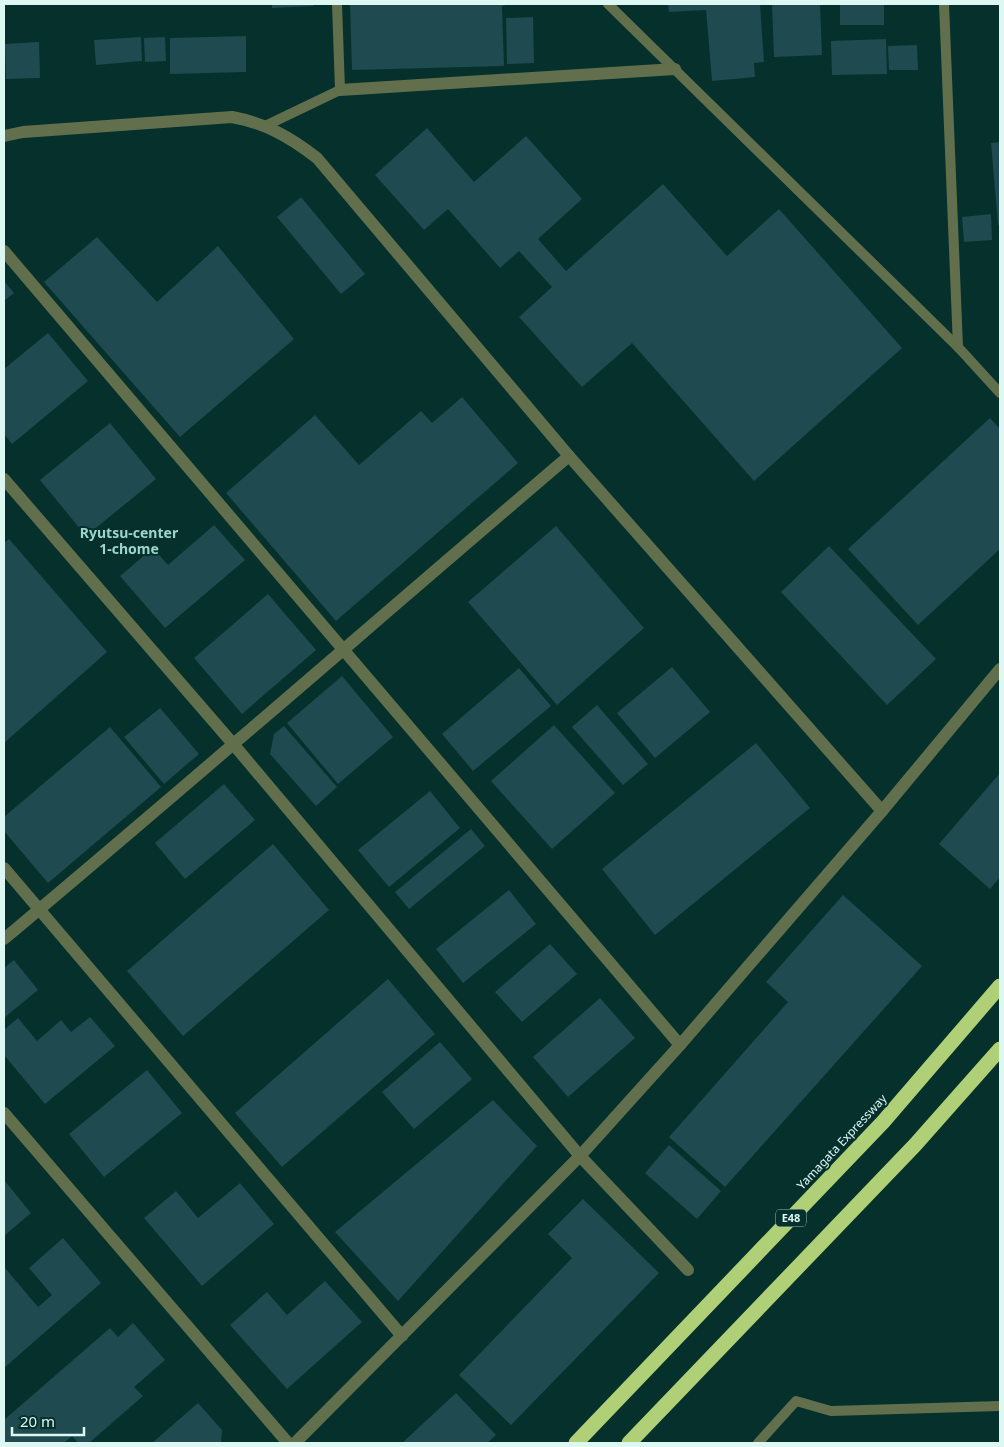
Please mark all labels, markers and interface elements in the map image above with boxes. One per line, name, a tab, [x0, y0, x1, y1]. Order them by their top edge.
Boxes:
district label: Ryutsu-center 1-chome	[80, 523, 179, 558]
street label: Yamagata Expressway	[793, 1090, 891, 1193]
road number: E48	[776, 1210, 806, 1226]
scale bar	[12, 1404, 85, 1436]
text: 20 m	[20, 1411, 55, 1431]

